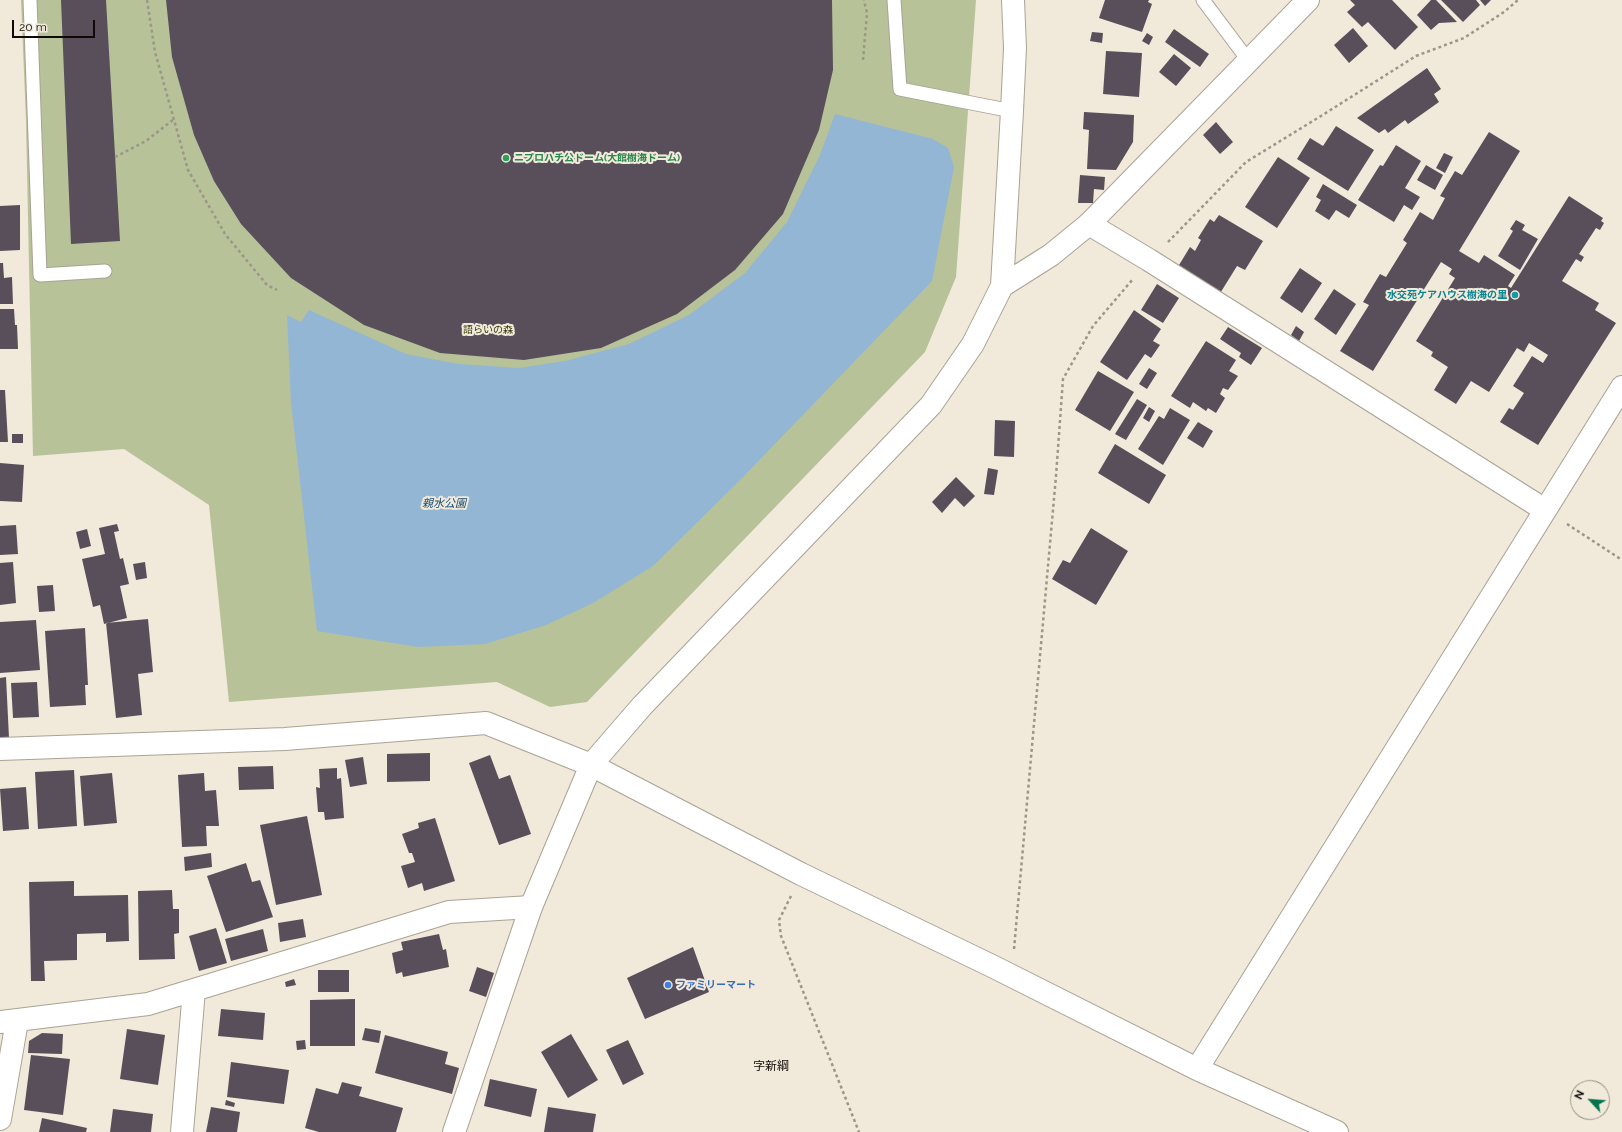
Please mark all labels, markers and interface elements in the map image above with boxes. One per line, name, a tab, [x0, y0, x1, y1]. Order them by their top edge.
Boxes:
scale bar	[14, 12, 97, 38]
text: 20 m	[19, 20, 47, 34]
place label: ニプロハチ公ドーム(大館樹海ドーム)	[514, 152, 680, 164]
marker: ニプロハチ公ドーム(大館樹海ドーム)	[501, 153, 511, 163]
place label: 水交苑ケアハウス樹海の里	[1387, 289, 1507, 301]
marker: 水交苑ケアハウス樹海の里	[1510, 290, 1520, 300]
park label: 語らいの森	[463, 324, 513, 336]
water label: 親水公園	[422, 497, 466, 511]
place label: ファミリーマート	[676, 979, 756, 991]
marker: ファミリーマート	[663, 980, 673, 990]
district label: 字新綱	[753, 1059, 789, 1073]
north arrow	[1570, 1080, 1610, 1120]
text: N	[1572, 1088, 1587, 1102]

